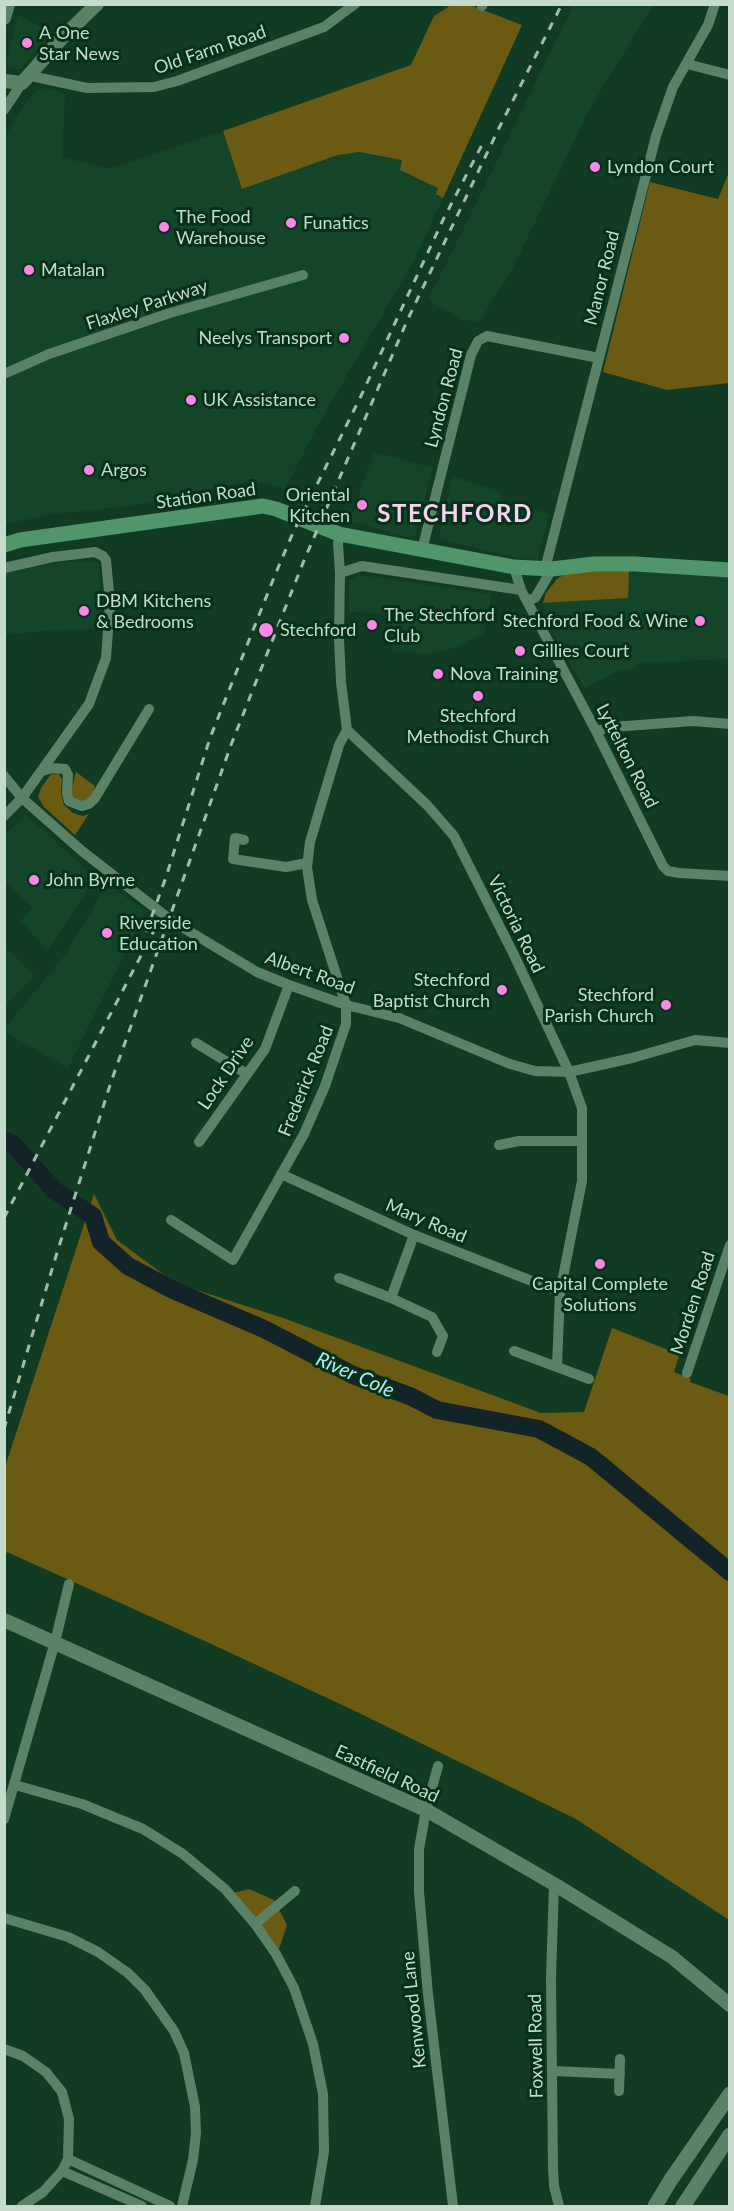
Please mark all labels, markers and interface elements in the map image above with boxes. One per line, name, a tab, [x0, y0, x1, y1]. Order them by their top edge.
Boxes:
street label: Old Farm Road	[151, 21, 269, 79]
place label: A One Star News	[39, 22, 120, 64]
marker: A One Star News	[20, 36, 34, 50]
place label: Lyndon Court	[607, 156, 714, 178]
marker: Lyndon Court	[588, 160, 602, 174]
place label: The Food Warehouse	[176, 206, 266, 248]
place label: Funatics	[303, 212, 369, 234]
marker: Funatics	[284, 216, 298, 230]
marker: The Food Warehouse	[157, 220, 171, 234]
street label: Manor Road	[580, 228, 624, 328]
place label: Matalan	[41, 259, 105, 281]
marker: Matalan	[22, 263, 36, 277]
street label: Flaxley Parkway	[83, 275, 211, 335]
place label: Neelys Transport	[199, 327, 332, 349]
marker: Neelys Transport	[337, 331, 351, 345]
street label: Lyndon Road	[420, 346, 468, 450]
place label: UK Assistance	[203, 389, 316, 411]
marker: UK Assistance	[184, 393, 198, 407]
place label: Argos	[101, 459, 147, 481]
marker: Argos	[82, 463, 96, 477]
street label: Station Road	[155, 478, 257, 514]
place label: Oriental Kitchen	[286, 484, 350, 526]
marker: Oriental Kitchen	[355, 498, 369, 512]
district label: STECHFORD	[377, 500, 533, 528]
place label: DBM Kitchens & Bedrooms	[96, 590, 211, 632]
marker: DBM Kitchens & Bedrooms	[77, 604, 91, 618]
place label: The Stechford Club	[384, 604, 495, 646]
place label: Stechford Food & Wine	[503, 610, 688, 632]
marker: Stechford Food & Wine	[693, 614, 707, 628]
marker: The Stechford Club	[365, 618, 379, 632]
place label: Stechford	[280, 619, 356, 641]
marker: Stechford	[257, 621, 275, 639]
place label: Gillies Court	[532, 640, 629, 662]
marker: Gillies Court	[513, 644, 527, 658]
place label: Nova Training	[450, 663, 558, 685]
marker: Nova Training	[431, 667, 445, 681]
marker: Stechford Methodist Church	[471, 689, 485, 703]
street label: Lyttelton Road	[591, 700, 663, 812]
place label: Stechford Methodist Church	[407, 705, 549, 748]
place label: John Byrne	[46, 869, 135, 891]
street label: Victoria Road	[483, 872, 549, 976]
marker: John Byrne	[27, 873, 41, 887]
place label: Riverside Education	[119, 912, 198, 954]
marker: Riverside Education	[100, 926, 114, 940]
street label: Albert Road	[262, 947, 358, 999]
place label: Stechford Baptist Church	[373, 969, 490, 1012]
marker: Stechford Baptist Church	[495, 983, 509, 997]
place label: Stechford Parish Church	[544, 984, 654, 1026]
marker: Stechford Parish Church	[659, 998, 673, 1012]
street label: Frederick Road	[274, 1022, 338, 1140]
street label: Lock Drive	[194, 1032, 258, 1114]
street label: Mary Road	[382, 1194, 470, 1248]
street label: Morden Road	[666, 1249, 720, 1357]
marker: Capital Complete Solutions	[593, 1257, 607, 1271]
place label: Capital Complete Solutions	[532, 1273, 668, 1316]
water label: River Cole	[312, 1347, 398, 1403]
street label: Eastfield Road	[332, 1741, 442, 1807]
street label: Kenwood Lane	[397, 1950, 431, 2070]
street label: Foxwell Road	[524, 1993, 548, 2099]

